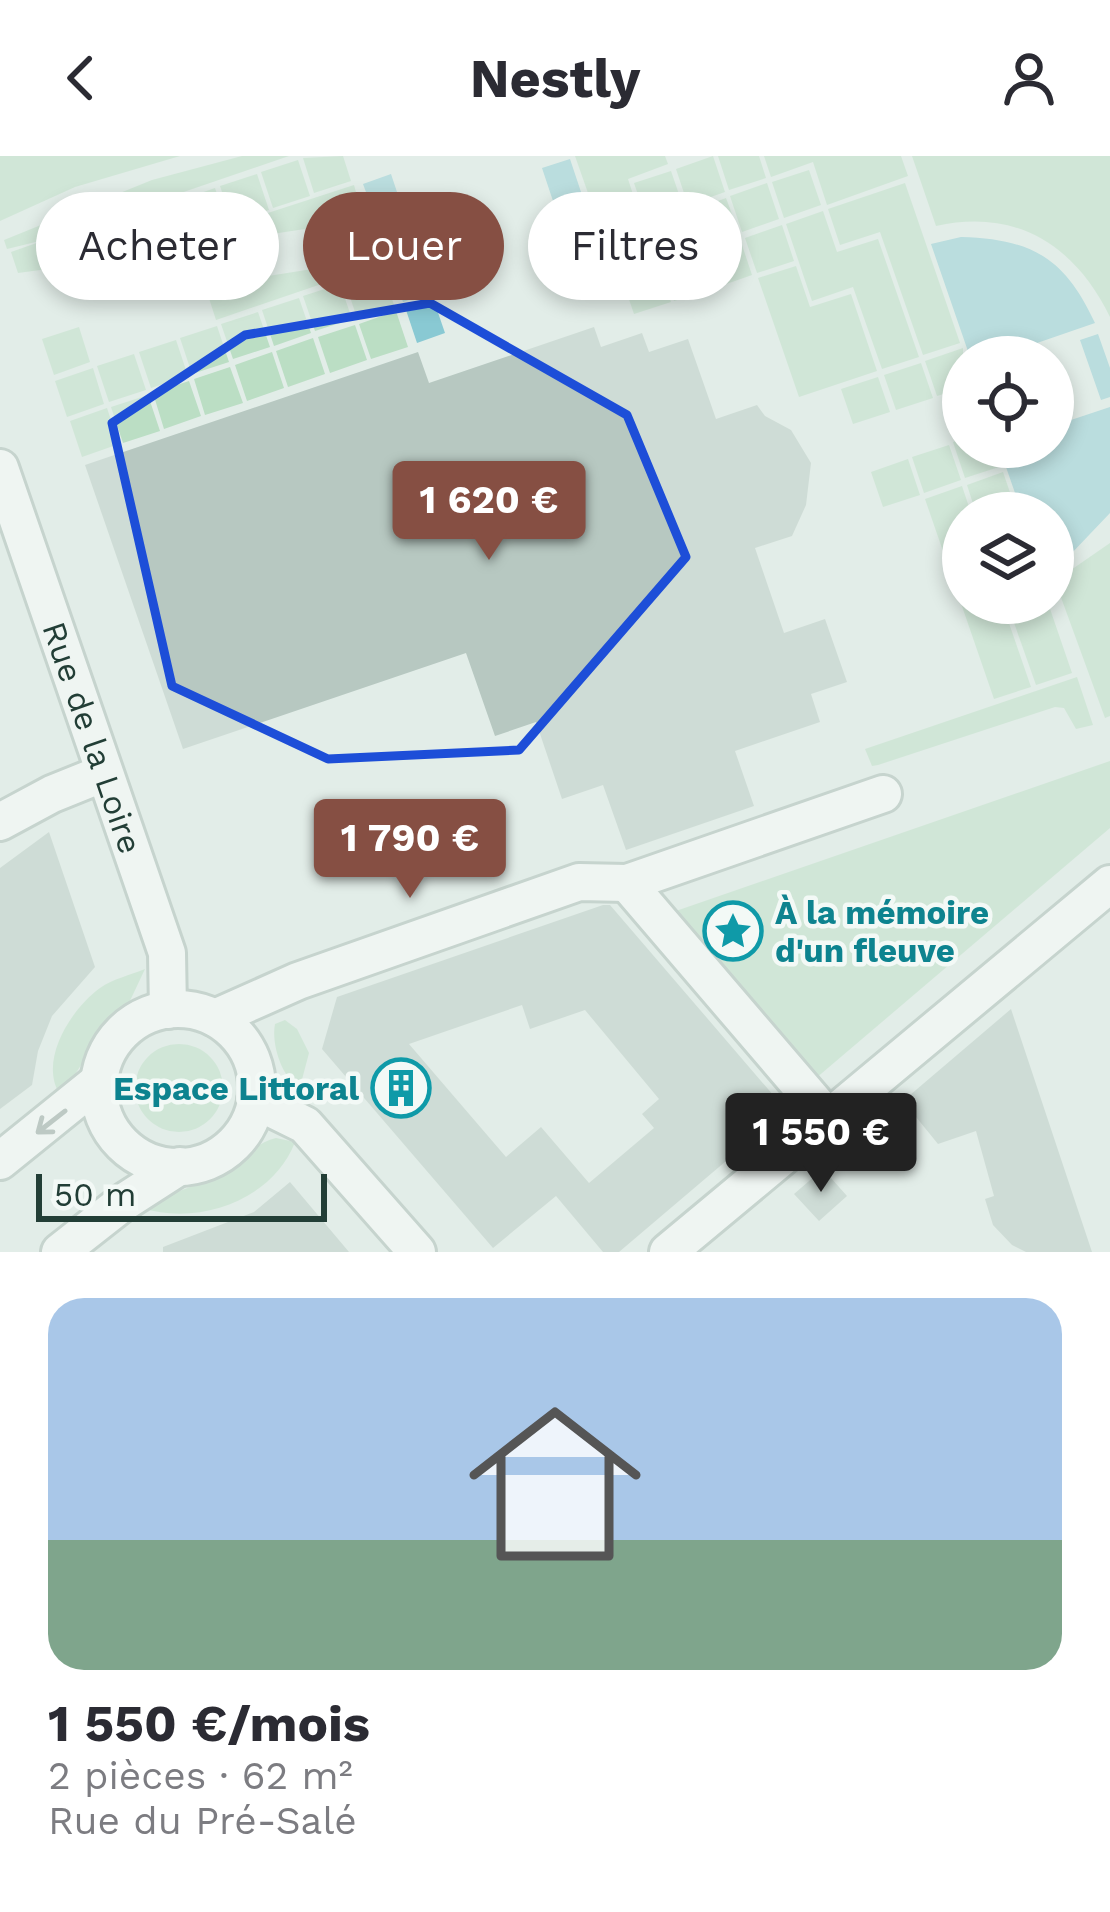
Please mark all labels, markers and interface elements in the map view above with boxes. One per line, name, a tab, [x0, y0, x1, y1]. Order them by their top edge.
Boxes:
icon: back	[48, 45, 114, 111]
icon: person	[996, 45, 1062, 111]
text: Nestly	[470, 47, 640, 110]
chip: Acheter	[36, 192, 279, 300]
chip: Louer	[303, 192, 504, 300]
chip: Filtres	[528, 192, 742, 300]
map controls	[942, 336, 1074, 624]
button: locate	[942, 336, 1074, 468]
pin: 1 620 €	[378, 461, 600, 563]
text: 1 620 €	[420, 477, 558, 522]
button: layers	[942, 492, 1074, 624]
street label: Rue de la Loire	[34, 617, 150, 859]
pin: 1 790 €	[299, 799, 521, 901]
text: 1 790 €	[341, 815, 479, 860]
place label: À la mémoire d'un fleuve	[775, 893, 989, 970]
place icon: À la mémoire d'un fleuve	[702, 900, 764, 962]
building icon: Espace Littoral	[370, 1057, 432, 1119]
place label: Espace Littoral	[113, 1069, 359, 1108]
pin: 1 550 €	[710, 1093, 932, 1195]
one-way arrow	[35, 1109, 67, 1135]
text: 1 550 €	[752, 1109, 890, 1154]
scale bar	[36, 1168, 327, 1221]
text: 50 m	[54, 1175, 136, 1214]
icon: home	[447, 1376, 663, 1592]
text: 1 550 €/mois	[48, 1694, 370, 1753]
text: 2 pièces · 62 m²	[48, 1753, 353, 1798]
text: Rue du Pré-Salé	[48, 1798, 357, 1843]

